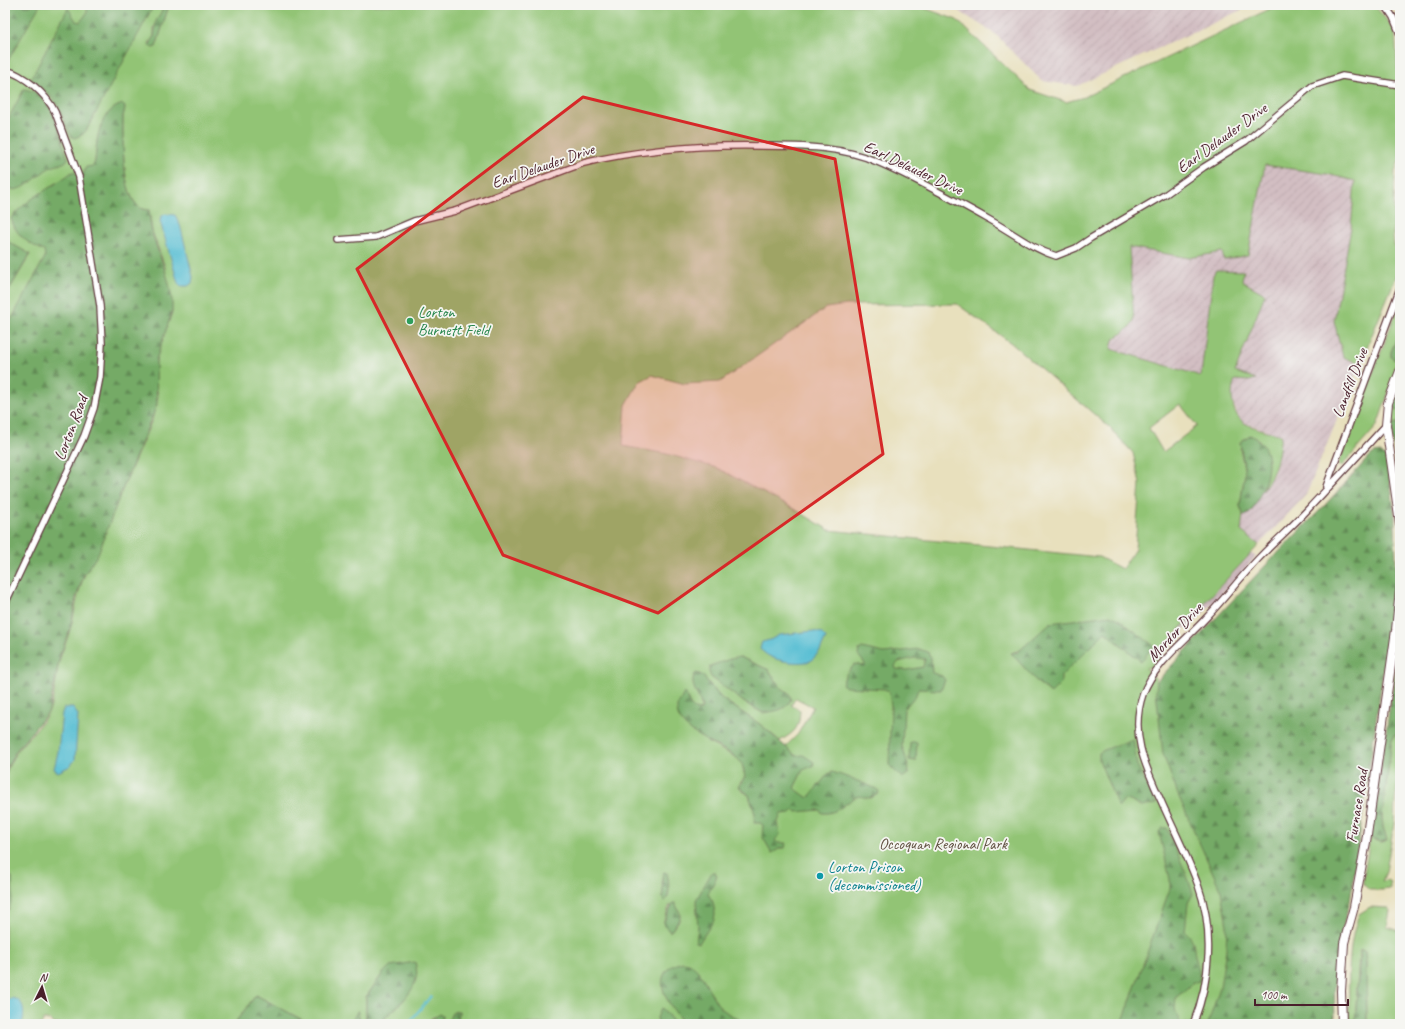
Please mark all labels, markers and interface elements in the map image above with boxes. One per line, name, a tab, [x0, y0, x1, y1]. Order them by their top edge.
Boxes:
street label: Earl Delauder Drive	[1173, 97, 1273, 178]
street label: Earl Delauder Drive	[860, 136, 967, 200]
street label: Earl Delauder Drive	[489, 139, 599, 193]
place label: Lorton Burnett Field	[418, 302, 492, 340]
marker: Lorton Burnett Field	[405, 316, 415, 326]
street label: Landfill Drive	[1328, 344, 1373, 420]
street label: Lorton Road	[50, 390, 93, 463]
street label: Mordor Drive	[1143, 597, 1208, 666]
street label: Furnace Road	[1341, 765, 1373, 844]
park label: Occoquan Regional Park	[879, 834, 1008, 854]
place label: Lorton Prison (decommissioned)	[828, 857, 921, 895]
marker: Lorton Prison (decommissioned)	[815, 871, 825, 881]
north arrow	[22, 967, 62, 1007]
text: N	[39, 970, 49, 984]
scale bar	[1255, 981, 1348, 1007]
text: 100 m	[1261, 987, 1288, 1003]

